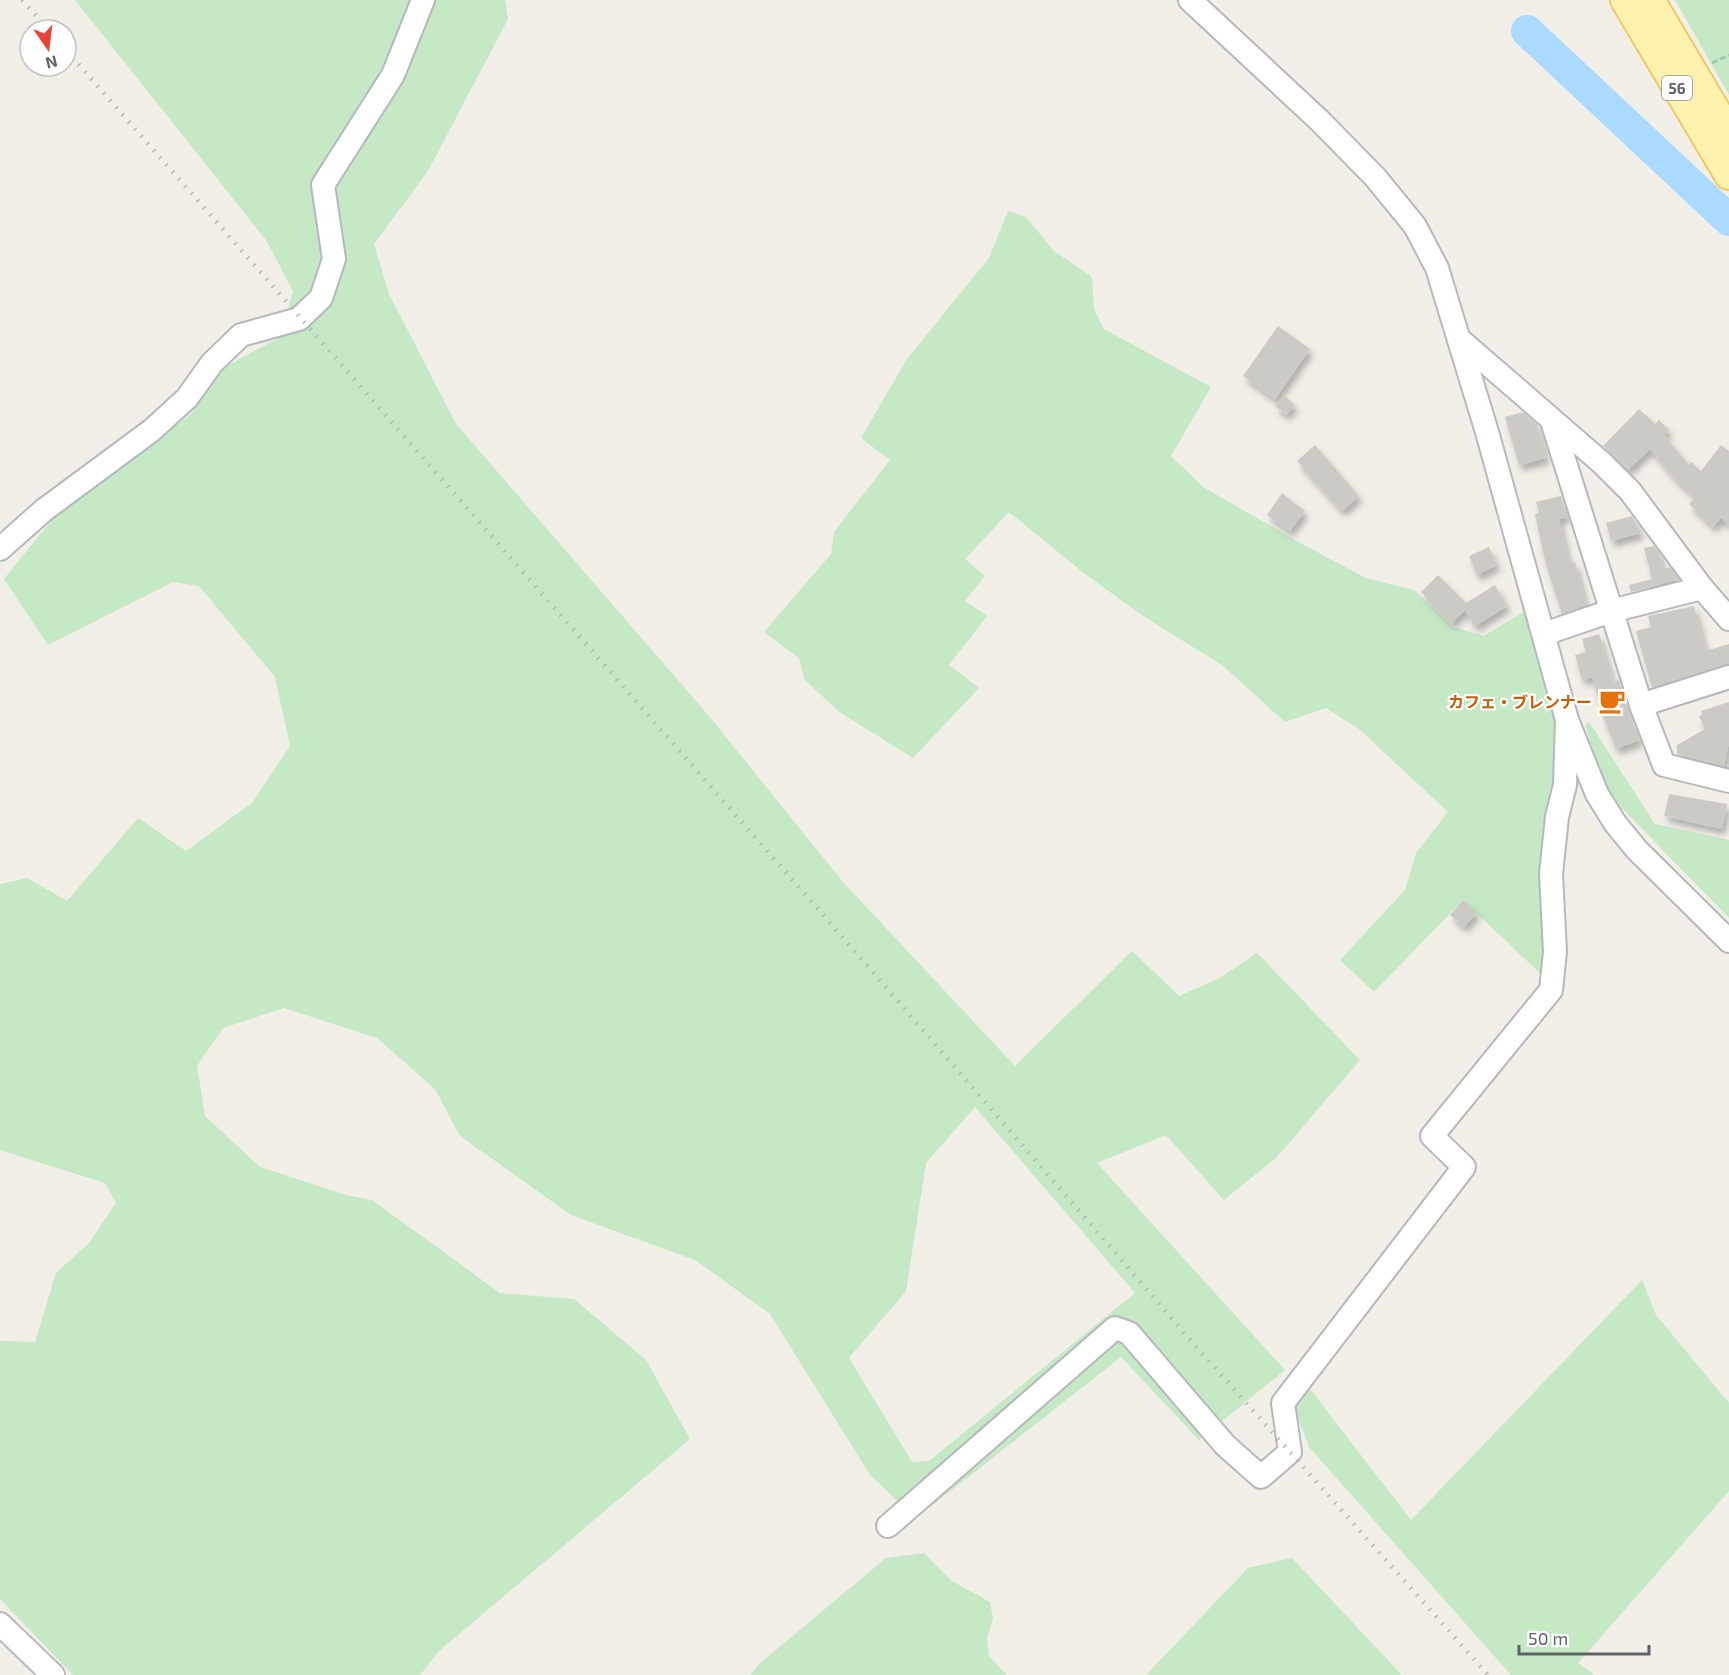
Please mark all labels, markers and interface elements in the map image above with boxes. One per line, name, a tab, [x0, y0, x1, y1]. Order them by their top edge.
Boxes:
north arrow	[18, 18, 78, 78]
text: N	[44, 52, 60, 74]
road number: 56	[1662, 76, 1692, 100]
cafe icon: カフェ・ブレンナー	[1597, 686, 1627, 716]
place label: カフェ・ブレンナー	[1448, 692, 1592, 711]
scale bar	[1519, 1618, 1650, 1656]
text: 50 m	[1528, 1627, 1568, 1649]

